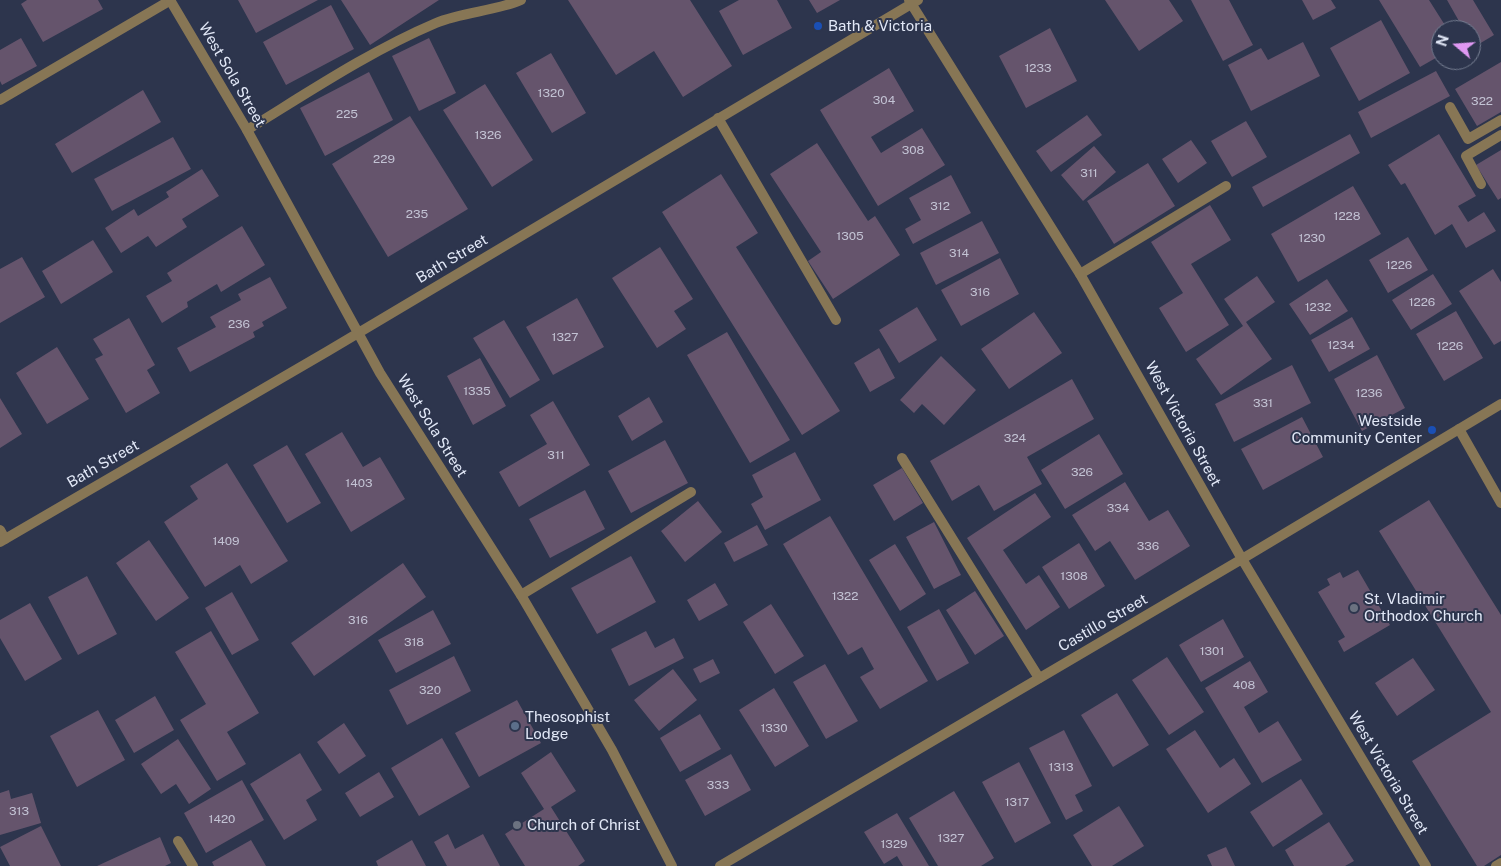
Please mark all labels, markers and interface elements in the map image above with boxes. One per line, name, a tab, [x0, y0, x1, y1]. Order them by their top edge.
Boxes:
place label: Bath & Victoria	[828, 17, 932, 35]
street label: West Sola Street	[195, 20, 269, 130]
marker: Bath & Victoria	[812, 20, 824, 32]
north arrow	[1431, 20, 1481, 70]
text: N	[1433, 33, 1452, 48]
house number: 1233	[1024, 61, 1052, 75]
house number: 1320	[538, 86, 564, 100]
house number: 304	[873, 93, 895, 107]
house number: 322	[1471, 94, 1493, 108]
house number: 225	[336, 107, 358, 121]
house number: 1326	[474, 128, 502, 142]
house number: 308	[902, 143, 924, 157]
house number: 229	[373, 152, 395, 166]
house number: 311	[1080, 166, 1098, 180]
house number: 312	[930, 199, 950, 213]
house number: 235	[406, 207, 428, 221]
house number: 1228	[1334, 209, 1360, 223]
house number: 1305	[836, 229, 864, 243]
street label: Bath Street	[413, 231, 491, 287]
house number: 1230	[1299, 231, 1325, 245]
house number: 314	[949, 246, 969, 260]
house number: 1226	[1386, 258, 1412, 272]
house number: 316	[970, 285, 990, 299]
house number: 1226	[1409, 295, 1435, 309]
house number: 1232	[1305, 300, 1331, 314]
house number: 236	[228, 317, 250, 331]
house number: 1327	[552, 330, 578, 344]
house number: 1234	[1327, 338, 1355, 352]
house number: 1226	[1437, 339, 1463, 353]
street label: West Victoria Street	[1141, 358, 1225, 490]
street label: West Sola Street	[393, 371, 471, 481]
house number: 1335	[463, 384, 491, 398]
house number: 1236	[1356, 386, 1382, 400]
house number: 331	[1253, 396, 1273, 410]
place label: Westside Community Center	[1291, 412, 1422, 447]
marker: Westside Community Center	[1426, 424, 1438, 436]
house number: 324	[1004, 431, 1026, 445]
street label: Bath Street	[64, 436, 142, 492]
house number: 311	[547, 448, 565, 462]
house number: 326	[1071, 465, 1093, 479]
house number: 1403	[345, 476, 373, 490]
house number: 334	[1107, 501, 1129, 515]
house number: 1409	[212, 534, 240, 548]
house number: 336	[1137, 539, 1159, 553]
house number: 1308	[1060, 569, 1088, 583]
house number: 1322	[832, 589, 858, 603]
street label: Castillo Street	[1055, 590, 1151, 656]
place label: St. Vladimir Orthodox Church	[1364, 590, 1483, 625]
marker: St. Vladimir Orthodox Church	[1348, 602, 1360, 614]
house number: 316	[348, 613, 368, 627]
house number: 318	[404, 635, 424, 649]
house number: 1301	[1200, 644, 1224, 658]
house number: 408	[1233, 678, 1255, 692]
house number: 320	[419, 683, 441, 697]
place label: Theosophist Lodge	[525, 708, 610, 743]
street label: West Victoria Street	[1344, 708, 1432, 838]
marker: Theosophist Lodge	[509, 720, 521, 732]
house number: 1330	[760, 721, 788, 735]
house number: 1313	[1049, 760, 1073, 774]
house number: 333	[707, 778, 729, 792]
house number: 1317	[1005, 795, 1029, 809]
house number: 313	[9, 804, 29, 818]
house number: 1420	[209, 812, 235, 826]
place label: Church of Christ	[527, 816, 640, 834]
marker: Church of Christ	[511, 819, 523, 831]
house number: 1327	[938, 831, 964, 845]
house number: 1329	[880, 837, 908, 851]

